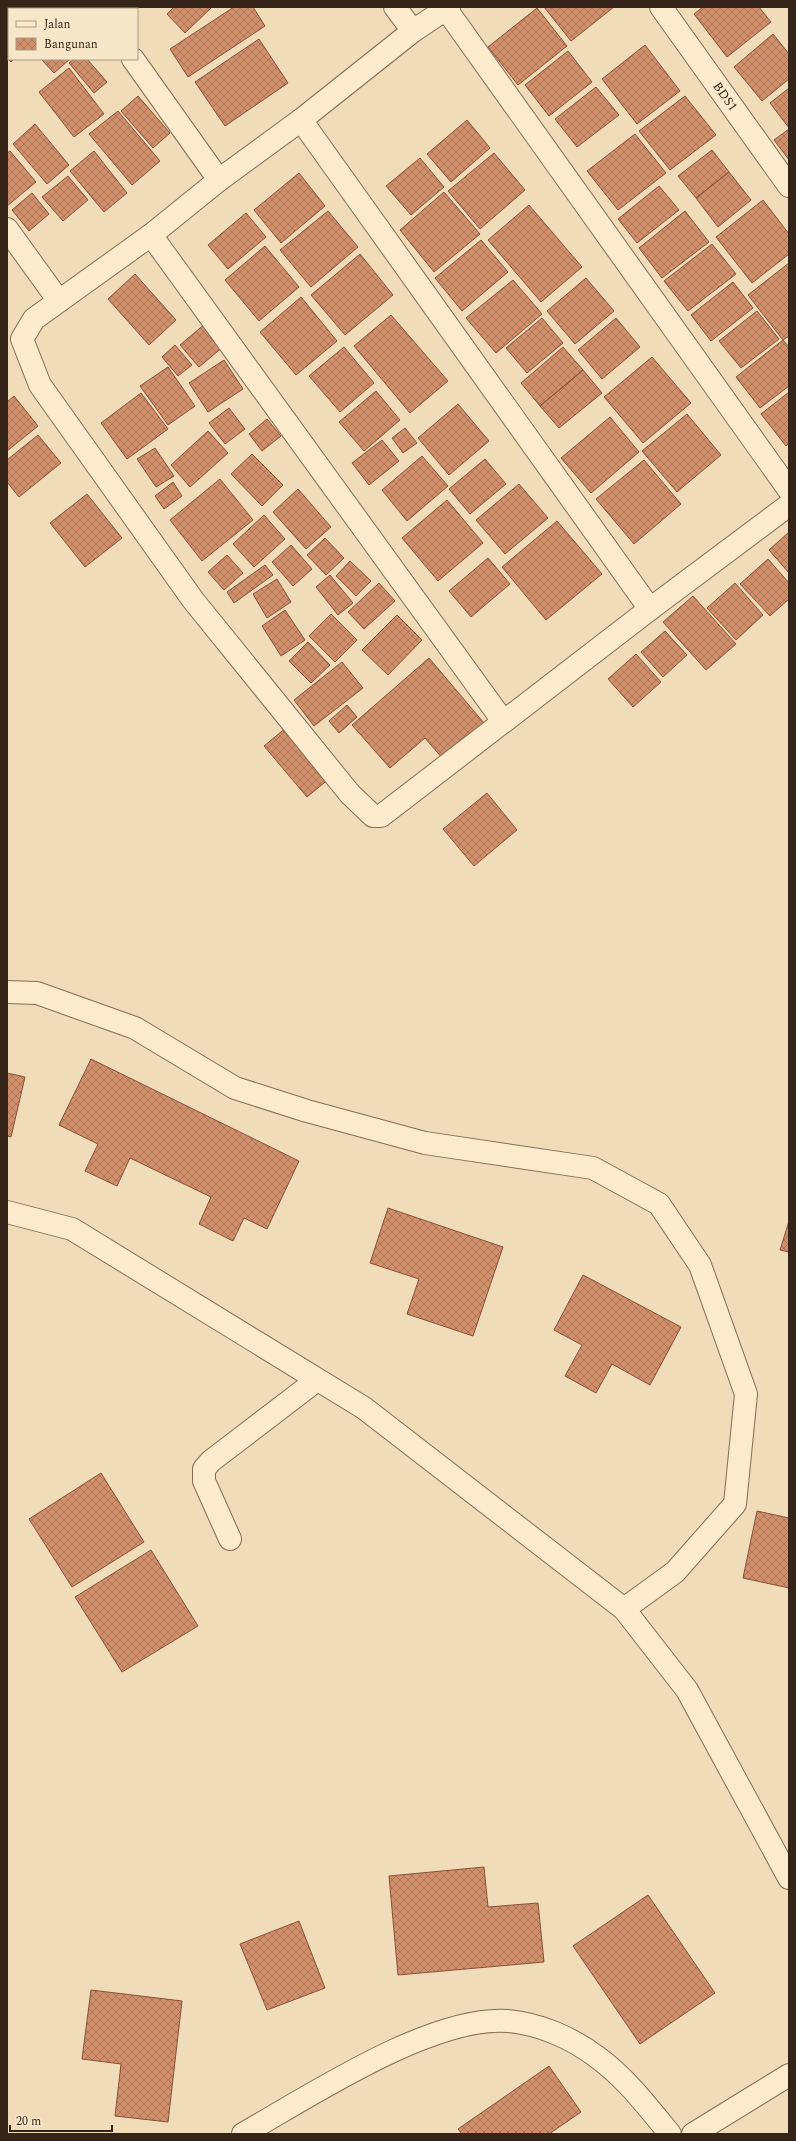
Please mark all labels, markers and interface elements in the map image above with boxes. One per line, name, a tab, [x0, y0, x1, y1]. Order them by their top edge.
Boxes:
legend	[8, 8, 138, 60]
text: Jalan	[44, 15, 71, 34]
text: Bangunan	[44, 35, 98, 54]
street label: BDS1	[708, 78, 742, 115]
scale bar	[10, 2107, 112, 2133]
text: 20 m	[16, 2112, 41, 2131]

